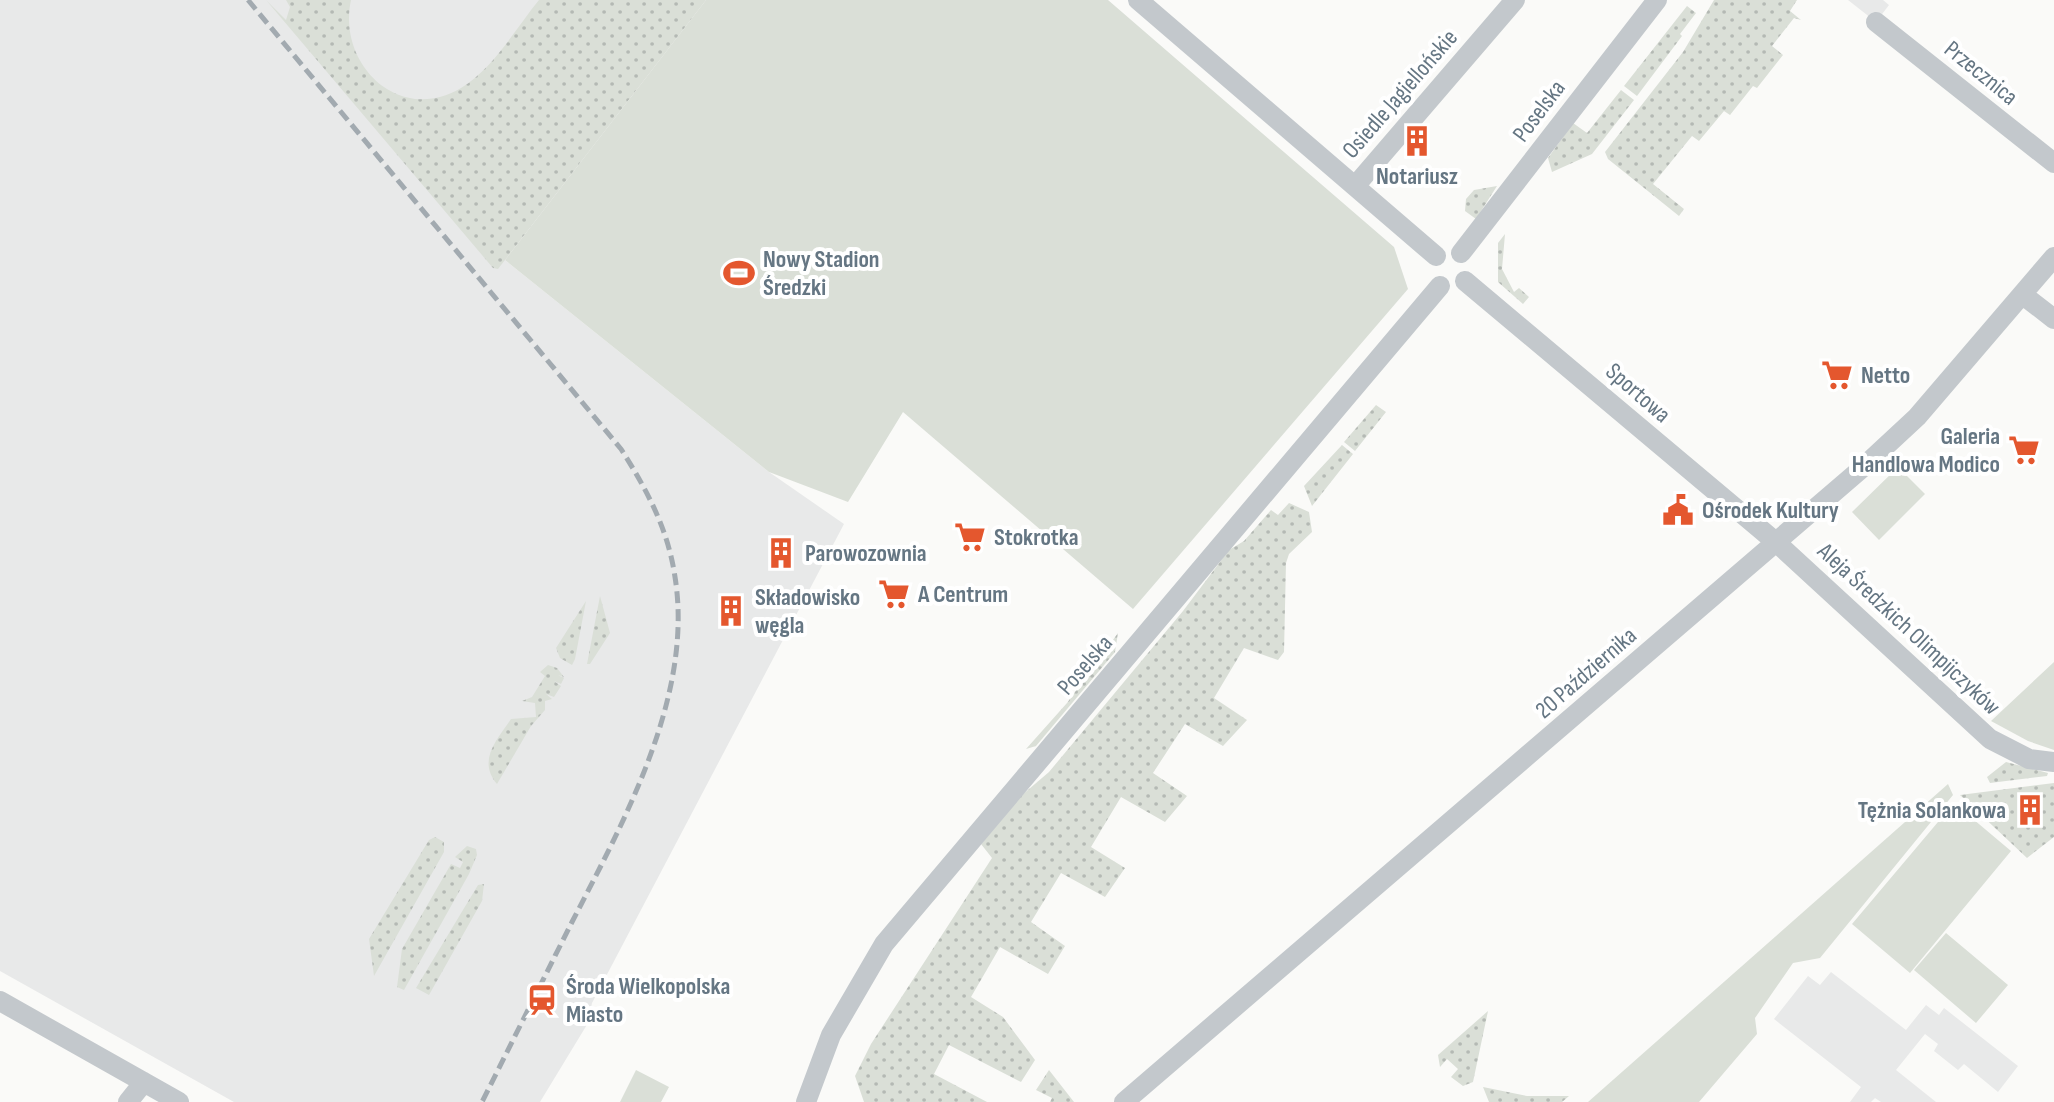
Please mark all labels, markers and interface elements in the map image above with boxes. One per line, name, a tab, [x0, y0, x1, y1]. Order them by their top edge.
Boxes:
street label: Osiedle Jagiellońskie	[1336, 24, 1464, 164]
street label: Przecznica	[1938, 35, 2024, 111]
street label: Poselska	[1506, 74, 1572, 148]
building icon: Notariusz	[1400, 124, 1434, 158]
place label: Notariusz	[1376, 162, 1458, 191]
place label: Nowy Stadion Średzki	[763, 245, 880, 302]
sports icon: Nowy Stadion Średzki	[722, 256, 756, 290]
street label: Sportowa	[1600, 357, 1676, 429]
supermarket icon: Netto	[1820, 358, 1854, 392]
place label: Netto	[1861, 361, 1910, 390]
place label: Galeria Handlowa Modico	[1852, 422, 2000, 479]
supermarket icon: Galeria Handlowa Modico	[2007, 433, 2041, 467]
public building icon: Ośrodek Kultury	[1661, 493, 1695, 527]
place label: Ośrodek Kultury	[1702, 496, 1839, 525]
supermarket icon: Stokrotka	[953, 520, 987, 554]
place label: Stokrotka	[994, 523, 1079, 552]
building icon: Parowozownia	[764, 536, 798, 570]
street label: Aleja Średzkich Olimpijczyków	[1811, 536, 2006, 721]
place label: Parowozownia	[805, 539, 927, 568]
supermarket icon: A Centrum	[877, 577, 911, 611]
place label: A Centrum	[917, 580, 1008, 609]
place label: Składowisko węgla	[755, 583, 860, 640]
building icon: Składowisko węgla	[714, 594, 748, 628]
street label: 20 Października	[1530, 621, 1642, 725]
street label: Poselska	[1051, 629, 1119, 701]
building icon: Tężnia Solankowa	[2013, 793, 2047, 827]
place label: Tężnia Solankowa	[1858, 796, 2006, 825]
place label: Środa Wielkopolska Miasto	[566, 972, 730, 1029]
station icon: Środa Wielkopolska Miasto	[525, 983, 559, 1017]

